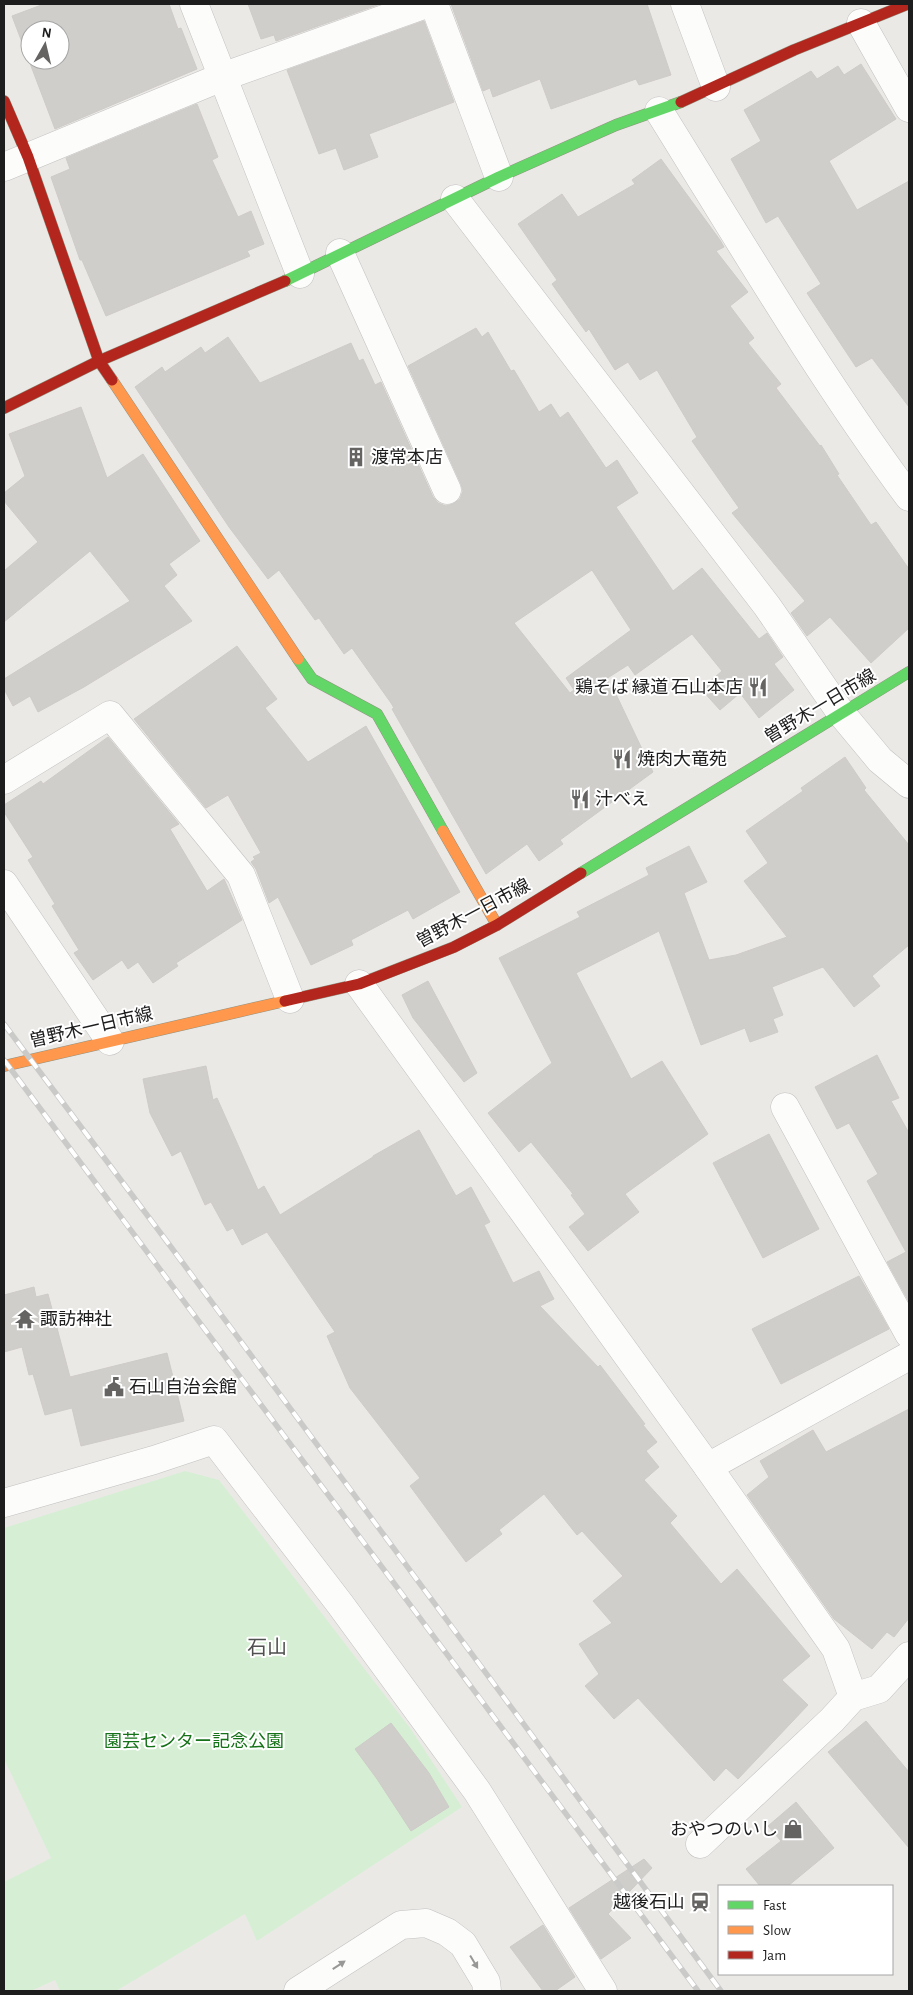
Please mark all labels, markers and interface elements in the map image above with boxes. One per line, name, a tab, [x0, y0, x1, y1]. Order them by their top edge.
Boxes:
north arrow	[20, 20, 70, 70]
text: N	[41, 26, 52, 41]
building icon: 渡常本店	[345, 446, 367, 468]
place label: 渡常本店	[371, 448, 443, 467]
street label: 曽野木一日市線	[761, 665, 879, 747]
restaurant icon: 鶏そば 縁道 石山本店	[747, 676, 769, 698]
place label: 鶏そば 縁道 石山本店	[575, 677, 743, 697]
restaurant icon: 焼肉大竜苑	[611, 748, 633, 770]
place label: 焼肉大竜苑	[637, 750, 727, 769]
restaurant icon: 汁べえ	[569, 788, 591, 810]
place label: 汁べえ	[595, 790, 649, 809]
street label: 曽野木一日市線	[413, 875, 533, 951]
street label: 曽野木一日市線	[27, 1003, 155, 1051]
temple icon: 諏訪神社	[14, 1308, 36, 1330]
place label: 諏訪神社	[40, 1310, 112, 1329]
public building icon: 石山自治会館	[103, 1376, 125, 1398]
place label: 石山自治会館	[129, 1377, 237, 1397]
district label: 石山	[247, 1637, 287, 1658]
park label: 園芸センター記念公園	[104, 1732, 284, 1751]
shop icon: おやつのいし	[782, 1818, 804, 1840]
place label: おやつのいし	[670, 1820, 778, 1839]
legend	[718, 1885, 893, 1975]
station icon: 越後石山	[689, 1891, 711, 1913]
place label: 越後石山	[613, 1893, 685, 1912]
text: Fast	[763, 1898, 787, 1913]
text: Slow	[763, 1923, 791, 1938]
text: Jam	[763, 1948, 786, 1963]
one-way arrow	[470, 1954, 478, 1969]
one-way arrow	[333, 1960, 346, 1969]

